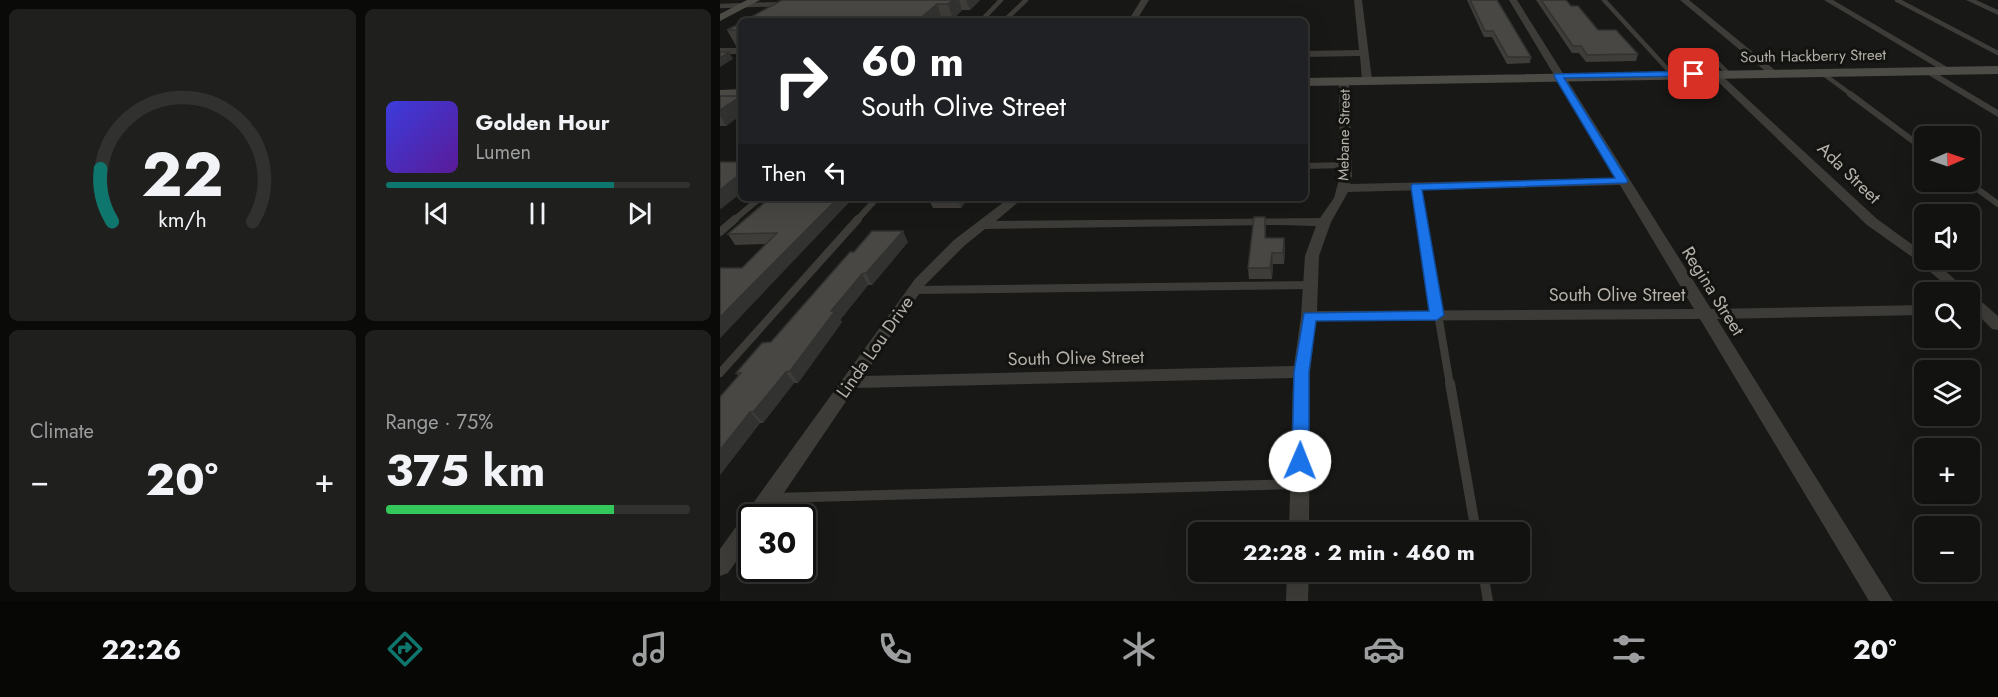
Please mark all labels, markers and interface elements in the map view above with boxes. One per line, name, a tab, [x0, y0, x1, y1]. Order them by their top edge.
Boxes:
text: 60 m	[861, 31, 964, 92]
icon: right	[762, 42, 840, 120]
street label: South Hackberry Street	[1740, 44, 1887, 68]
pin	[1668, 48, 1719, 99]
icon: arrive	[1677, 57, 1710, 90]
text: South Olive Street	[861, 87, 1066, 126]
street label: Mebane Street	[1332, 89, 1356, 181]
text: Golden Hour	[476, 106, 610, 138]
north arrow	[1914, 126, 1980, 192]
map controls	[1914, 126, 1980, 582]
text: 22	[141, 129, 223, 219]
street label: Ada Street	[1811, 136, 1887, 210]
text: Lumen	[476, 138, 531, 167]
icon: left	[819, 156, 852, 189]
text: Then	[762, 157, 807, 189]
icon: previous	[420, 197, 453, 230]
icon: pause	[521, 197, 554, 230]
icon: next	[623, 197, 656, 230]
button: sound	[1914, 204, 1980, 270]
text: km/h	[158, 205, 206, 236]
street label: Regina Street	[1675, 241, 1751, 341]
street label: South Olive Street	[1549, 282, 1686, 308]
button: search	[1914, 282, 1980, 348]
street label: Linda Lou Drive	[830, 291, 920, 403]
street label: South Olive Street	[1007, 344, 1145, 372]
button: layers	[1914, 360, 1980, 426]
text: Range · 75%	[386, 408, 493, 437]
text: Climate	[30, 417, 94, 446]
position arrow	[1268, 429, 1332, 493]
text: 375 km	[386, 438, 545, 503]
button: +	[1914, 438, 1980, 504]
text: 20°	[146, 447, 218, 512]
text: −	[30, 457, 49, 504]
text: +	[314, 457, 335, 504]
speed limit sign: 30	[738, 504, 816, 582]
button: −	[1914, 516, 1980, 582]
text: 22:28 · 2 min · 460 m	[1243, 536, 1475, 568]
icon: directions	[384, 628, 426, 670]
icon: music	[629, 628, 671, 670]
icon: phone	[874, 628, 916, 670]
icon: climate	[1118, 628, 1160, 670]
icon: car	[1363, 628, 1405, 670]
icon: filters	[1608, 628, 1650, 670]
text: 22:26	[101, 630, 181, 669]
text: 20°	[1853, 630, 1896, 669]

